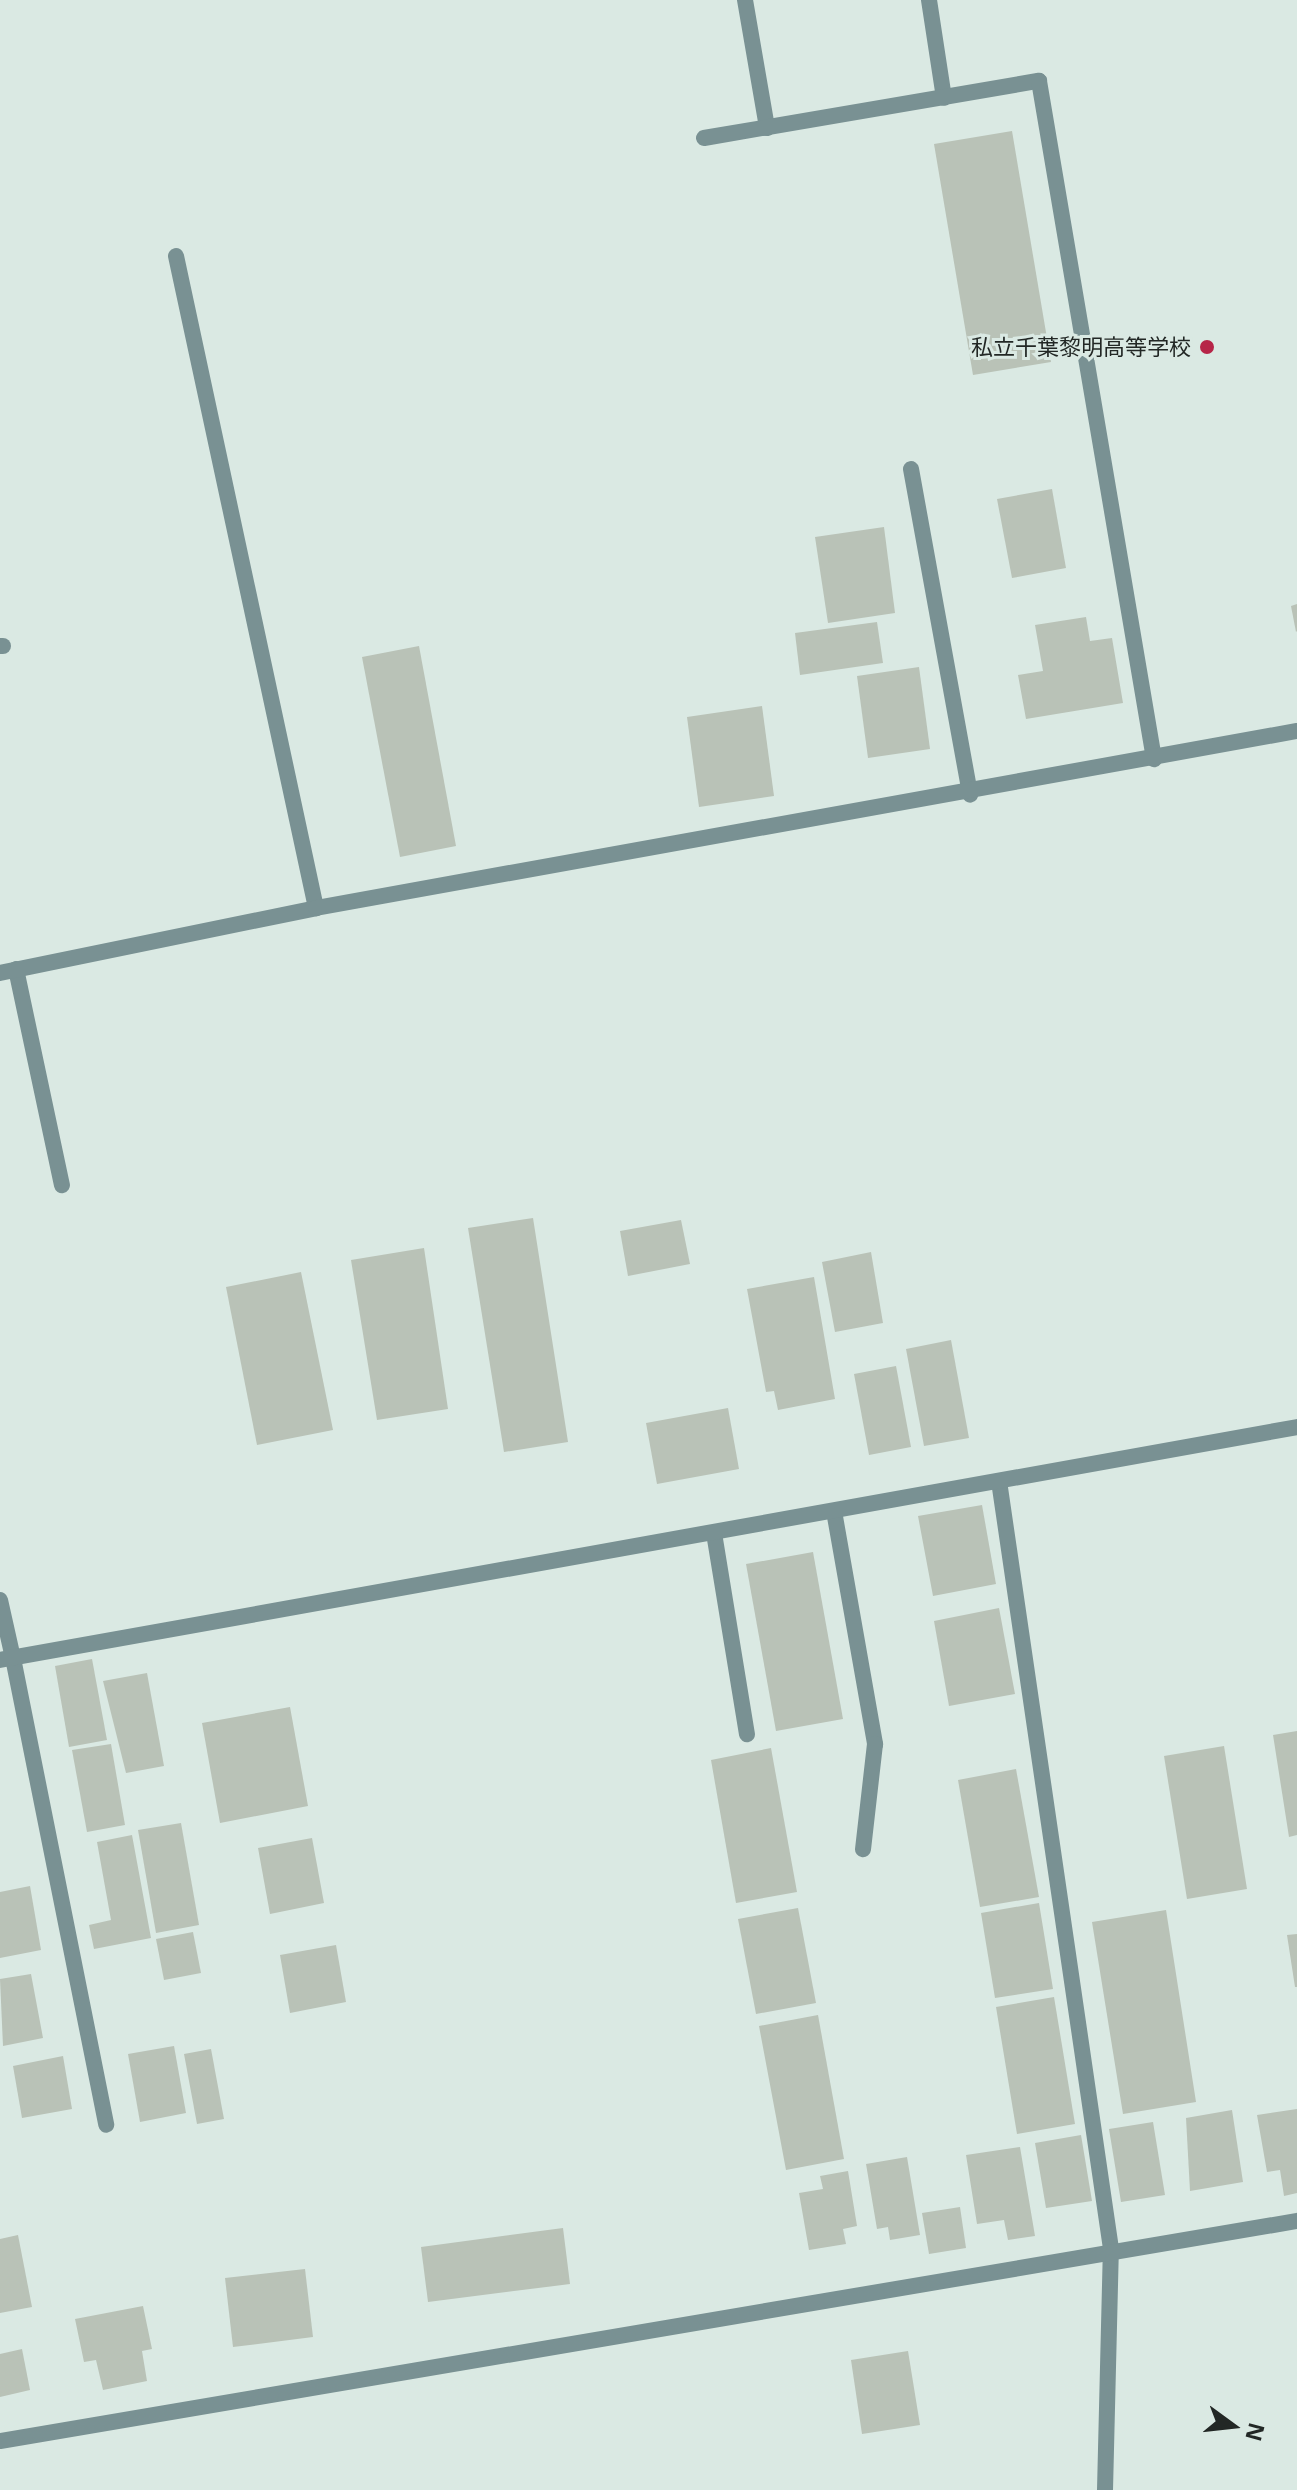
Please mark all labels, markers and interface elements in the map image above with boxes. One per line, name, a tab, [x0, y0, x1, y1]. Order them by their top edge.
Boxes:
place label: 私立千葉黎明高等学校	[971, 334, 1191, 360]
marker: 私立千葉黎明高等学校	[1198, 338, 1216, 356]
north arrow	[1193, 2386, 1273, 2466]
text: N	[1239, 2420, 1273, 2445]

